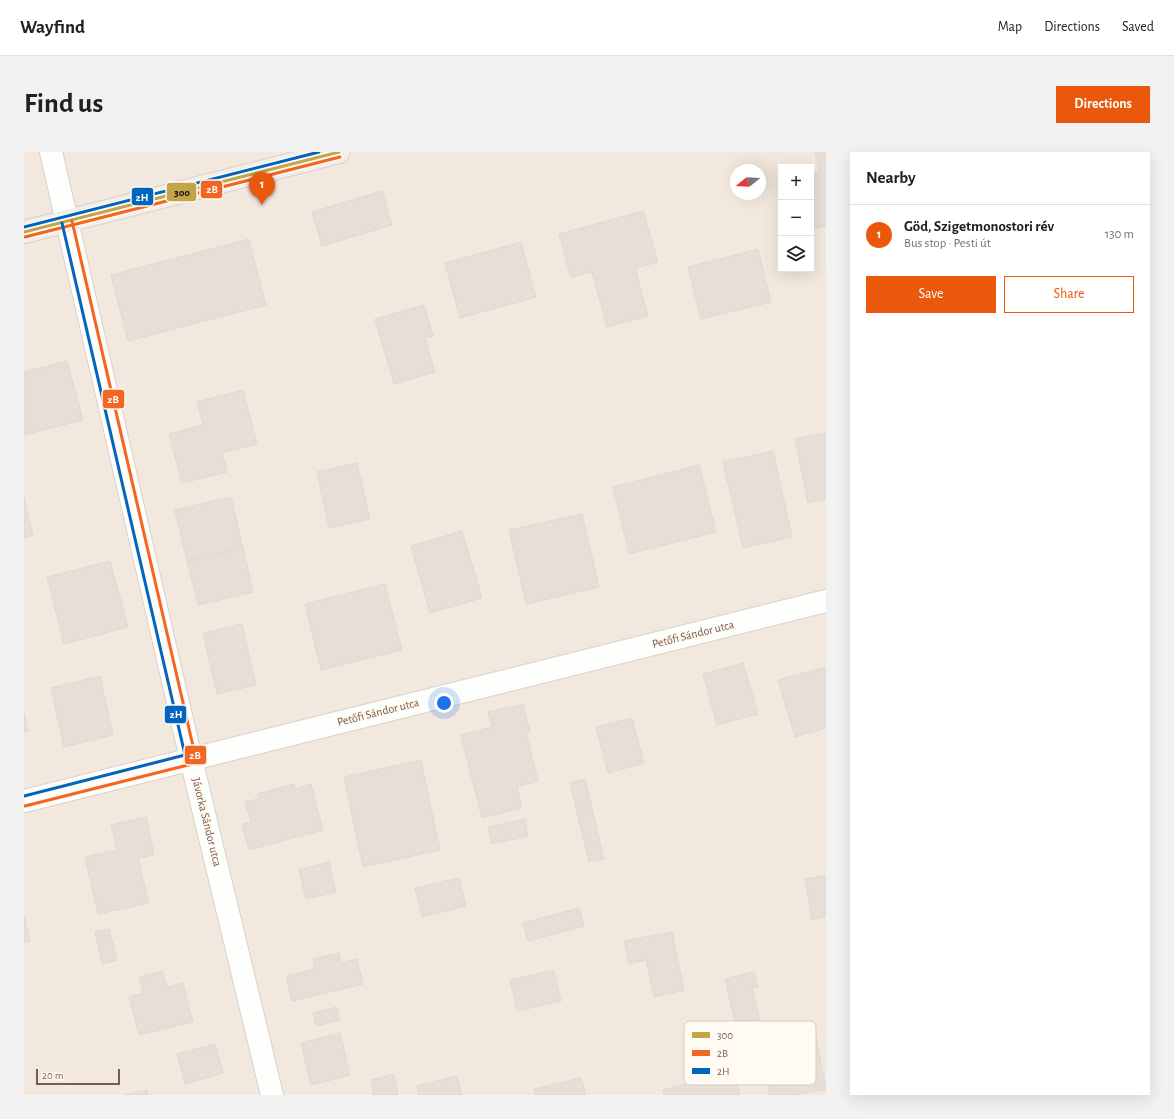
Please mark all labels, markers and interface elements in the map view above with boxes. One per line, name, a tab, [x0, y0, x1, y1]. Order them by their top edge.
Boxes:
text: Wayfind	[20, 18, 85, 37]
text: Map	[998, 20, 1022, 34]
text: Directions	[1044, 20, 1100, 34]
text: Saved	[1122, 20, 1154, 34]
button: Directions	[1056, 86, 1150, 123]
text: Find us	[24, 90, 103, 118]
north arrow	[730, 164, 766, 200]
map controls	[778, 164, 814, 272]
button: +	[778, 164, 814, 200]
text: Nearby	[866, 169, 916, 186]
pin: 1	[249, 172, 275, 205]
line badge: 2B	[200, 180, 223, 199]
line badge: 300	[166, 182, 197, 202]
text: 2B	[206, 184, 218, 195]
line badge: 2H	[131, 187, 154, 206]
text: 300	[174, 187, 190, 198]
text: 2H	[136, 192, 148, 203]
button: −	[778, 200, 814, 236]
text: Göd, Szigetmonostori rév	[904, 219, 1054, 234]
text: 1	[877, 228, 881, 241]
text: 130 m	[1105, 228, 1134, 241]
button: layers	[778, 236, 814, 272]
text: Bus stop · Pesti út	[904, 237, 991, 250]
button: Save	[866, 276, 996, 313]
button: Share	[1004, 276, 1134, 313]
line badge: 2B	[102, 389, 125, 409]
text: 2B	[107, 394, 119, 405]
street label: Petőfi Sándor utca	[651, 618, 736, 650]
your location	[434, 693, 454, 713]
street label: Petőfi Sándor utca	[336, 696, 421, 728]
line badge: 2H	[164, 705, 187, 724]
text: 2H	[170, 709, 182, 720]
line badge: 2B	[184, 745, 207, 765]
text: 2B	[189, 750, 201, 761]
street label: Jávorka Sándor utca	[190, 776, 224, 868]
legend	[684, 1021, 816, 1085]
text: 300	[717, 1030, 733, 1041]
text: 2B	[717, 1048, 728, 1059]
text: 2H	[717, 1066, 730, 1077]
scale bar	[36, 1067, 120, 1086]
text: 20 m	[42, 1070, 63, 1081]

